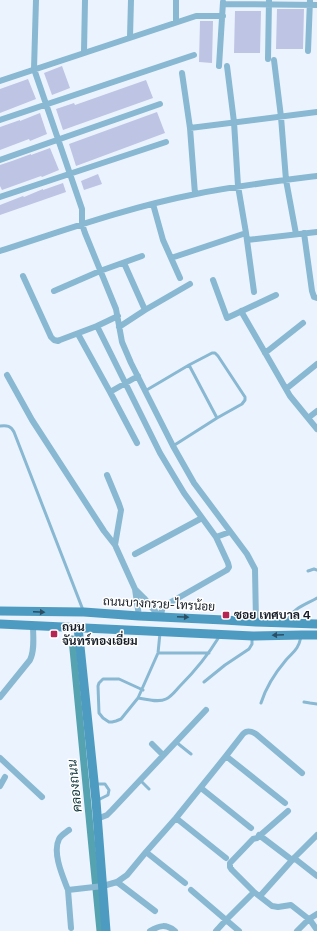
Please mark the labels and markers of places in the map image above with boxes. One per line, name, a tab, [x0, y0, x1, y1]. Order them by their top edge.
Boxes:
place label: ซอย เทศบาล 4	[234, 607, 311, 623]
marker: ซอย เทศบาล 4	[221, 610, 231, 620]
place label: ถนน จันทร์ทองเอี่ยม	[62, 619, 138, 649]
marker: ถนน จันทร์ทองเอี่ยม	[49, 629, 59, 639]

